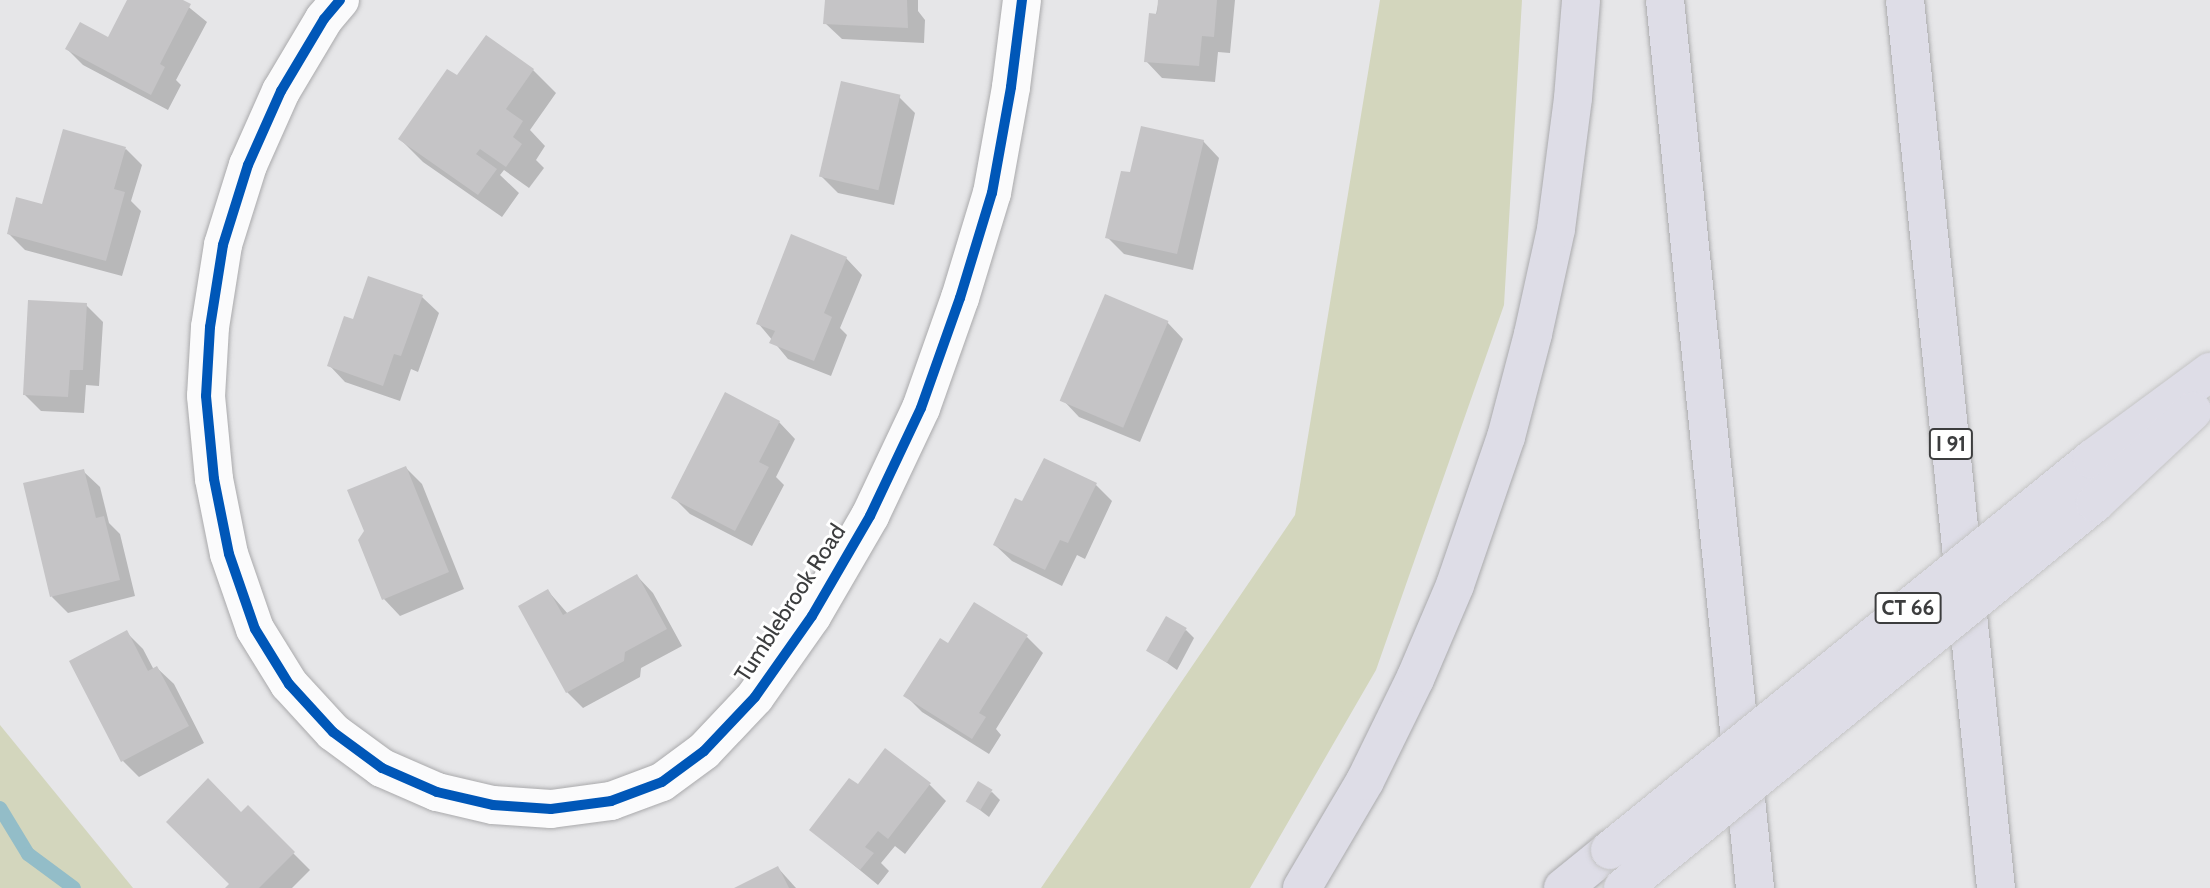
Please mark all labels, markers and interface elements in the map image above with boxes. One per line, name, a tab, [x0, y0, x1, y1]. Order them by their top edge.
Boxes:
road number: I 91	[1928, 426, 1974, 462]
street label: Tumblebrook Road	[729, 519, 851, 687]
road number: CT 66	[1873, 590, 1943, 626]

